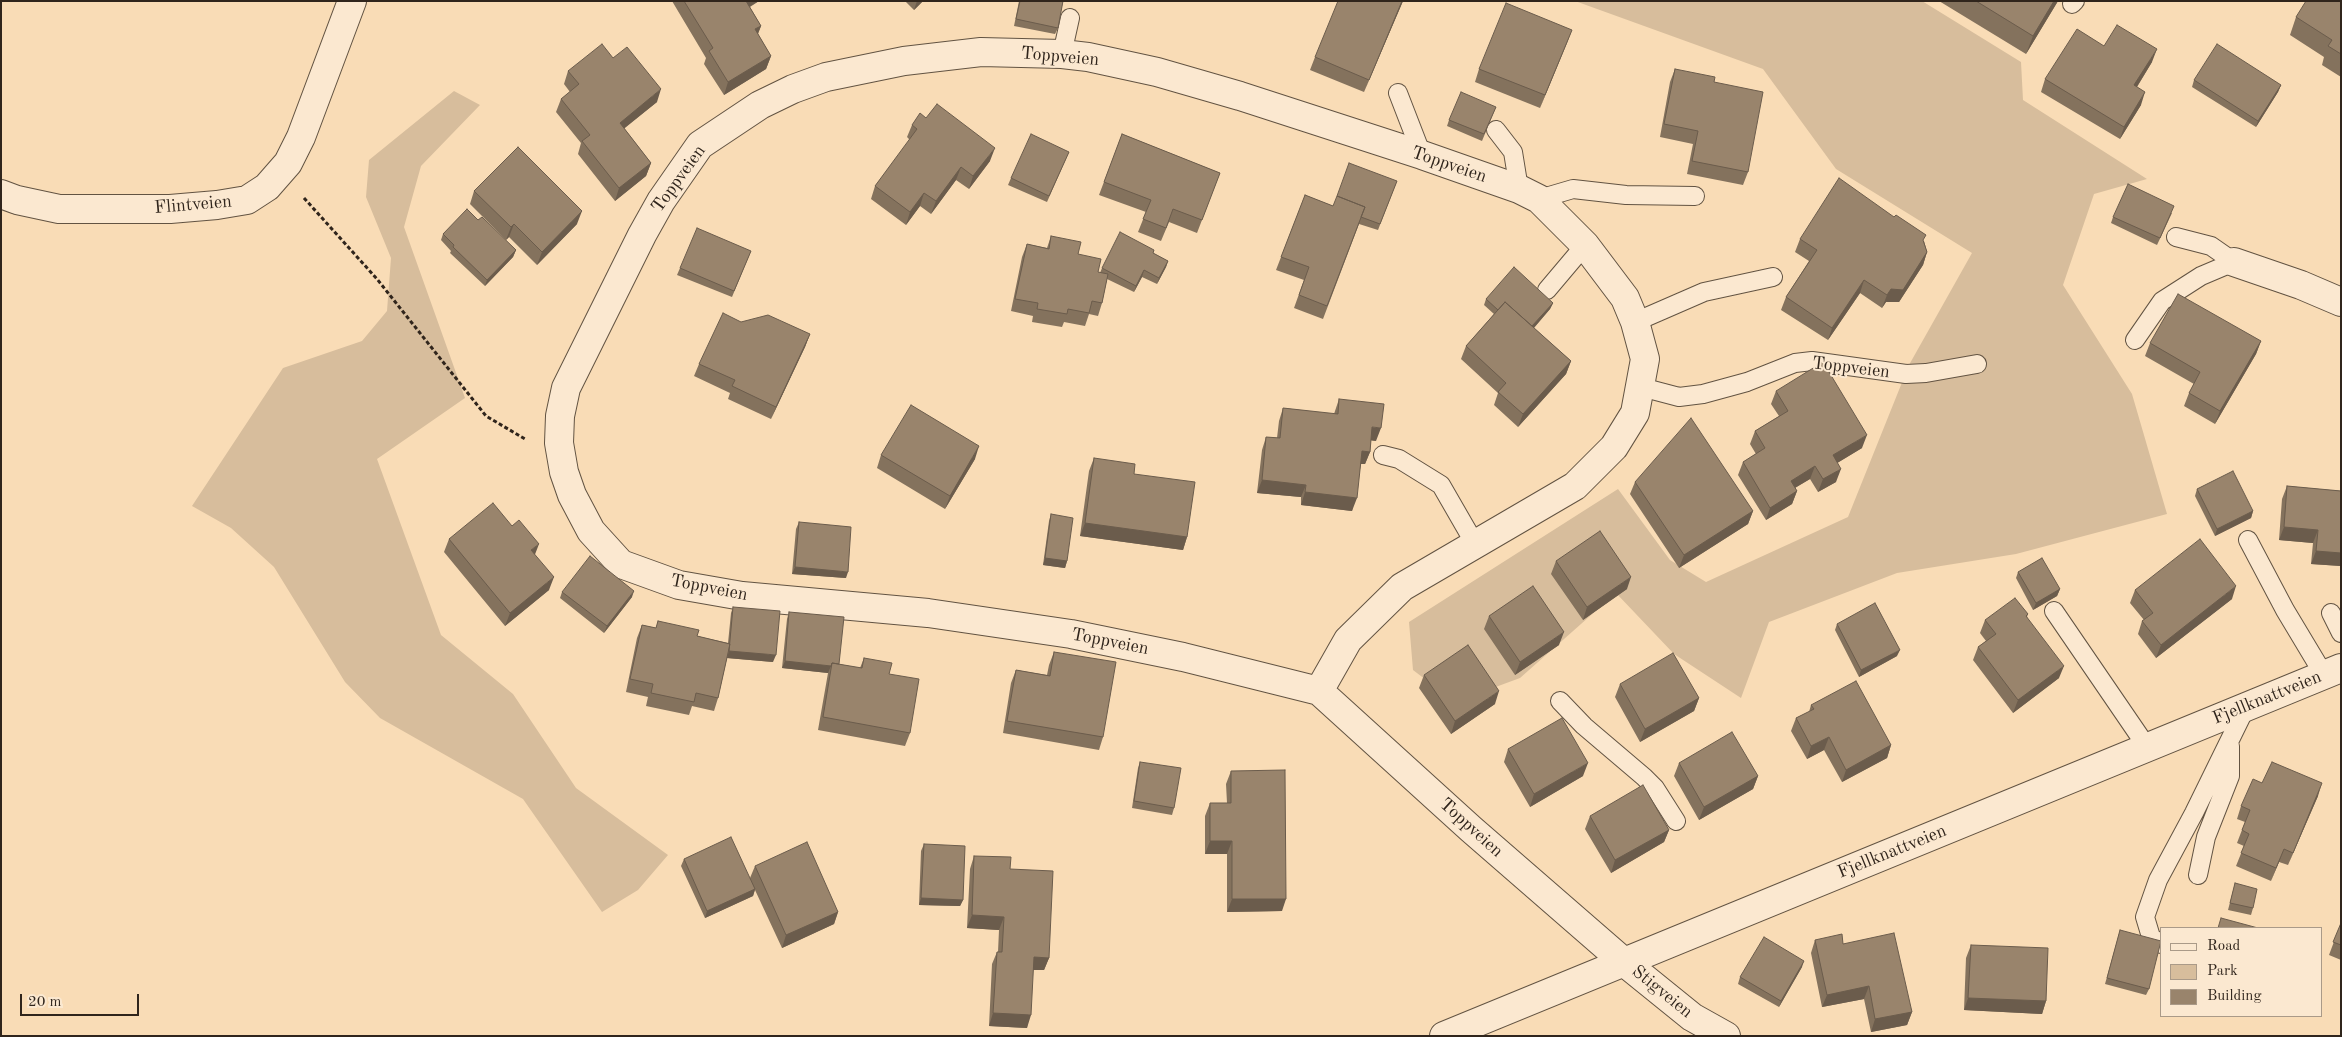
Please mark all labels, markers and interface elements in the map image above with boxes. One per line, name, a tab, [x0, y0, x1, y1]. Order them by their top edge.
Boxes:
street label: Toppveien	[1020, 43, 1100, 71]
street label: Toppveien	[647, 141, 711, 217]
street label: Toppveien	[1408, 142, 1490, 188]
street label: Flintveien	[153, 191, 233, 219]
street label: Toppveien	[1811, 353, 1891, 383]
street label: Toppveien	[669, 570, 749, 606]
street label: Toppveien	[1070, 624, 1150, 660]
street label: Fjellknattveien	[2209, 666, 2325, 730]
street label: Toppveien	[1435, 794, 1507, 862]
street label: Fjellknattveien	[1834, 820, 1950, 884]
legend	[2160, 927, 2322, 1017]
text: Road	[2207, 939, 2240, 954]
street label: Stigveien	[1627, 961, 1697, 1023]
text: Park	[2207, 964, 2238, 979]
scale bar	[22, 984, 141, 1016]
text: Building	[2207, 989, 2262, 1004]
text: 20 m	[28, 995, 62, 1010]

